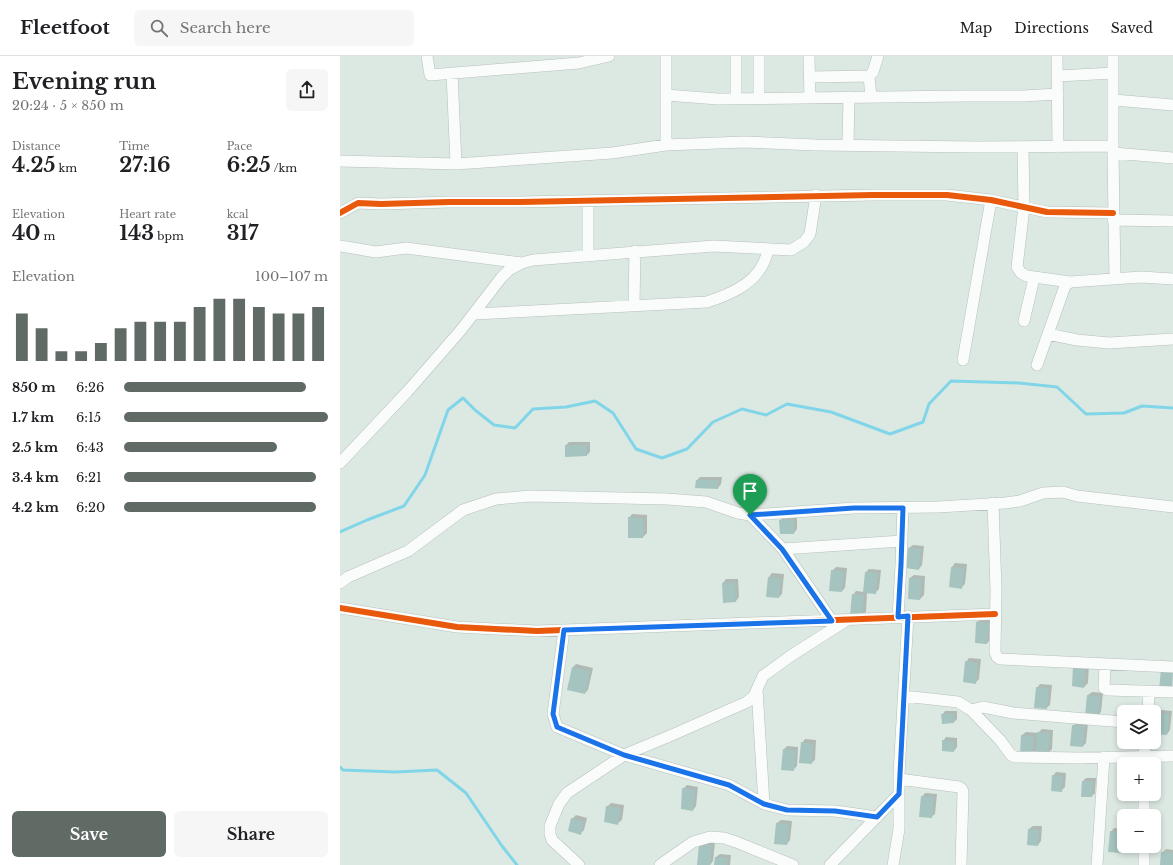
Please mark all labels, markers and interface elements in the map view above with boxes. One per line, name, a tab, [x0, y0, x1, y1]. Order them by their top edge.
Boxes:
search box	[134, 10, 414, 46]
text: Fleetfoot	[20, 16, 110, 39]
icon: search	[148, 17, 170, 39]
text: Search here	[180, 18, 271, 37]
text: Map	[960, 19, 992, 37]
text: Directions	[1014, 19, 1089, 37]
text: Saved	[1111, 19, 1153, 37]
text: Evening run	[12, 68, 156, 95]
button: share	[286, 69, 328, 111]
text: 20:24 · 5 × 850 m	[12, 97, 124, 114]
text: Distance	[12, 139, 61, 153]
text: Time	[119, 139, 150, 153]
text: Pace	[227, 139, 252, 153]
text: 4.25	[12, 153, 55, 177]
text: 27:16	[119, 153, 171, 177]
text: 6:25	[227, 153, 271, 177]
text: km	[55, 161, 77, 175]
text: /km	[271, 161, 297, 175]
text: Elevation	[12, 207, 65, 221]
text: Heart rate	[119, 207, 176, 221]
text: kcal	[227, 207, 249, 221]
text: 40	[12, 221, 40, 245]
text: 143	[119, 221, 154, 245]
text: 317	[227, 221, 258, 245]
text: m	[40, 229, 55, 243]
text: bpm	[154, 229, 184, 243]
text: Elevation	[12, 268, 75, 285]
text: 100–107 m	[255, 268, 328, 285]
text: 850 m	[12, 379, 56, 396]
text: 6:26	[76, 379, 104, 396]
text: 1.7 km	[12, 409, 54, 426]
text: 6:15	[76, 409, 101, 426]
text: 2.5 km	[12, 439, 58, 456]
text: 6:43	[76, 439, 104, 456]
text: 3.4 km	[12, 469, 59, 486]
text: 6:21	[76, 469, 102, 486]
pin	[733, 474, 767, 515]
icon: arrive	[739, 480, 761, 502]
text: 4.2 km	[12, 499, 59, 516]
text: 6:20	[76, 499, 105, 516]
map controls	[1117, 705, 1161, 853]
button: layers	[1117, 705, 1161, 749]
button: +	[1117, 757, 1161, 801]
button: −	[1117, 809, 1161, 853]
button: Save	[12, 811, 166, 857]
button: Share	[174, 811, 328, 857]

